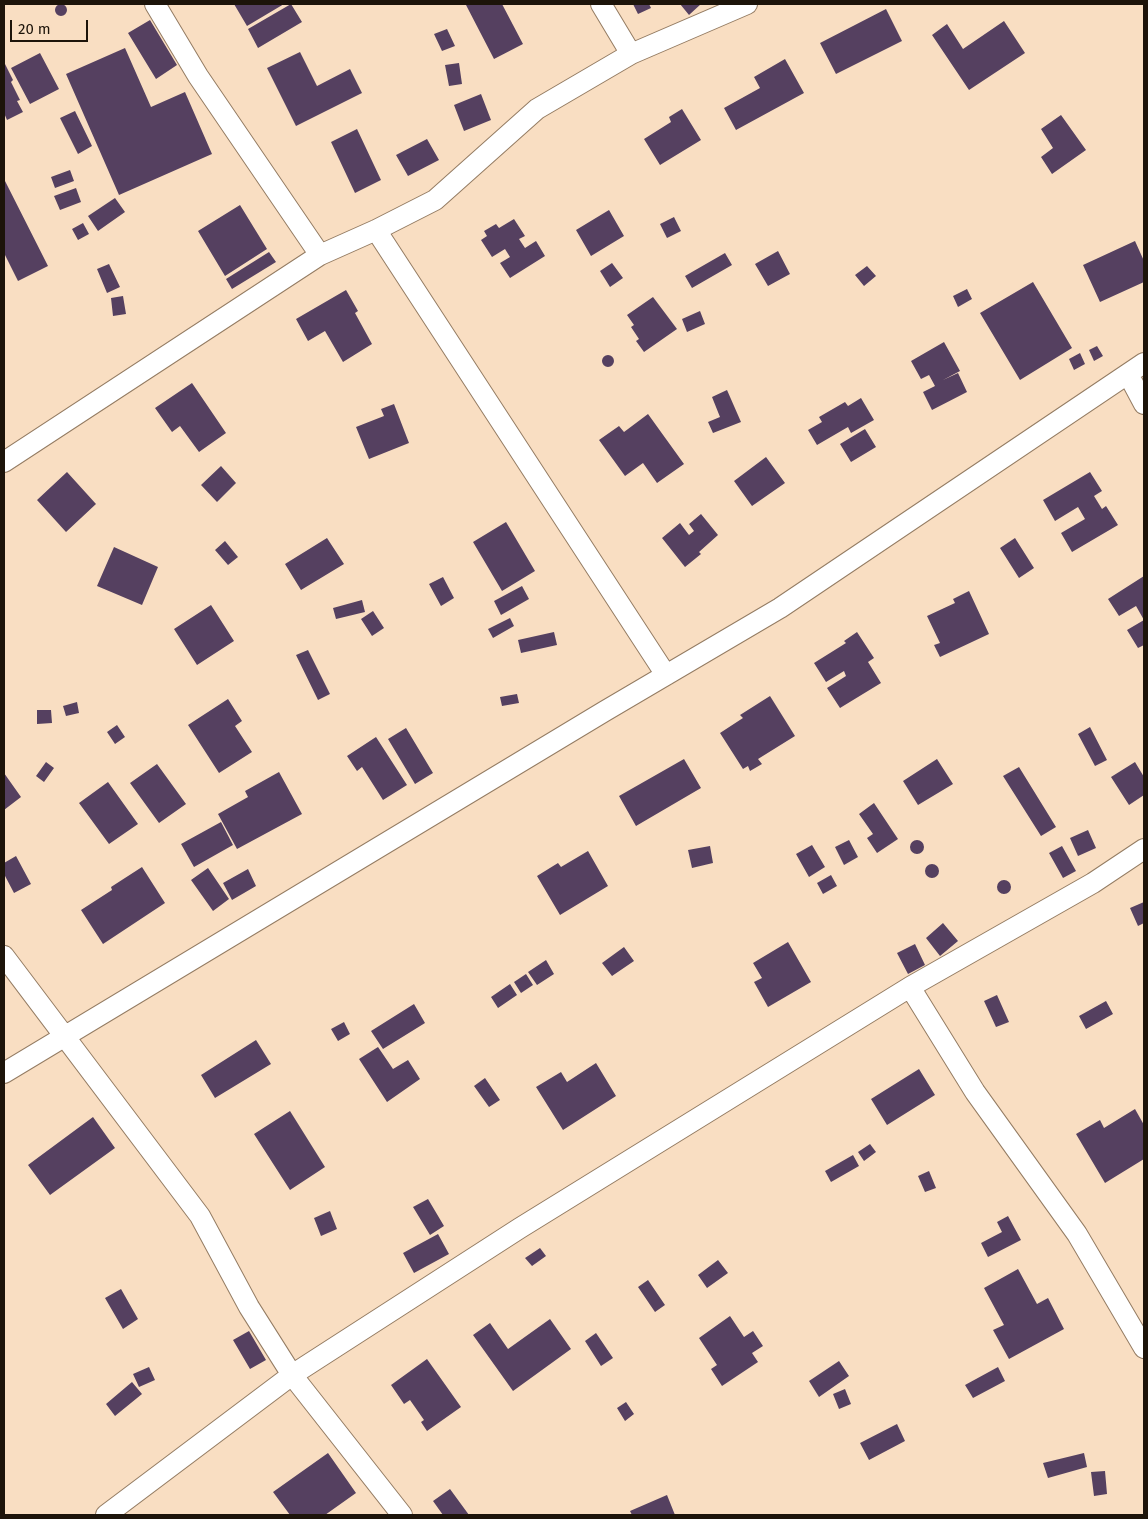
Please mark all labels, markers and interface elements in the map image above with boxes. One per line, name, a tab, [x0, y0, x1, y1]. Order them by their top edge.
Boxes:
scale bar	[12, 10, 90, 42]
text: 20 m	[18, 20, 51, 38]

